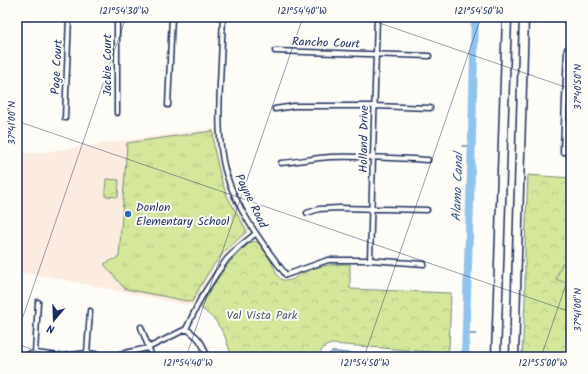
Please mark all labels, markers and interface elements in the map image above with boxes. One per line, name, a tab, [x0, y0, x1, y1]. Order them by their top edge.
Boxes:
text: 121°54'30"W	[99, 3, 149, 19]
text: 121°54'40"W	[277, 3, 327, 19]
text: 121°54'50"W	[454, 3, 504, 19]
street label: Rancho Court	[292, 32, 361, 54]
street label: Jackie Court	[98, 34, 117, 96]
street label: Page Court	[46, 39, 68, 95]
text: 37°40'50"N	[570, 64, 586, 110]
text: 37°41'00"N	[4, 101, 20, 145]
street label: Holland Drive	[354, 105, 374, 173]
water label: Alamo Canal	[446, 149, 470, 222]
street label: Payne Road	[230, 171, 273, 232]
place label: Donlon Elementary School	[136, 198, 229, 231]
marker: Donlon Elementary School	[123, 209, 133, 219]
text: 37°41'00"N	[570, 288, 586, 332]
north arrow	[34, 300, 74, 340]
park label: Val Vista Park	[227, 306, 298, 325]
text: N	[45, 319, 57, 338]
text: 121°54'40"W	[163, 355, 213, 371]
text: 121°54'50"W	[340, 355, 390, 371]
text: 121°55'00"W	[519, 355, 568, 371]

